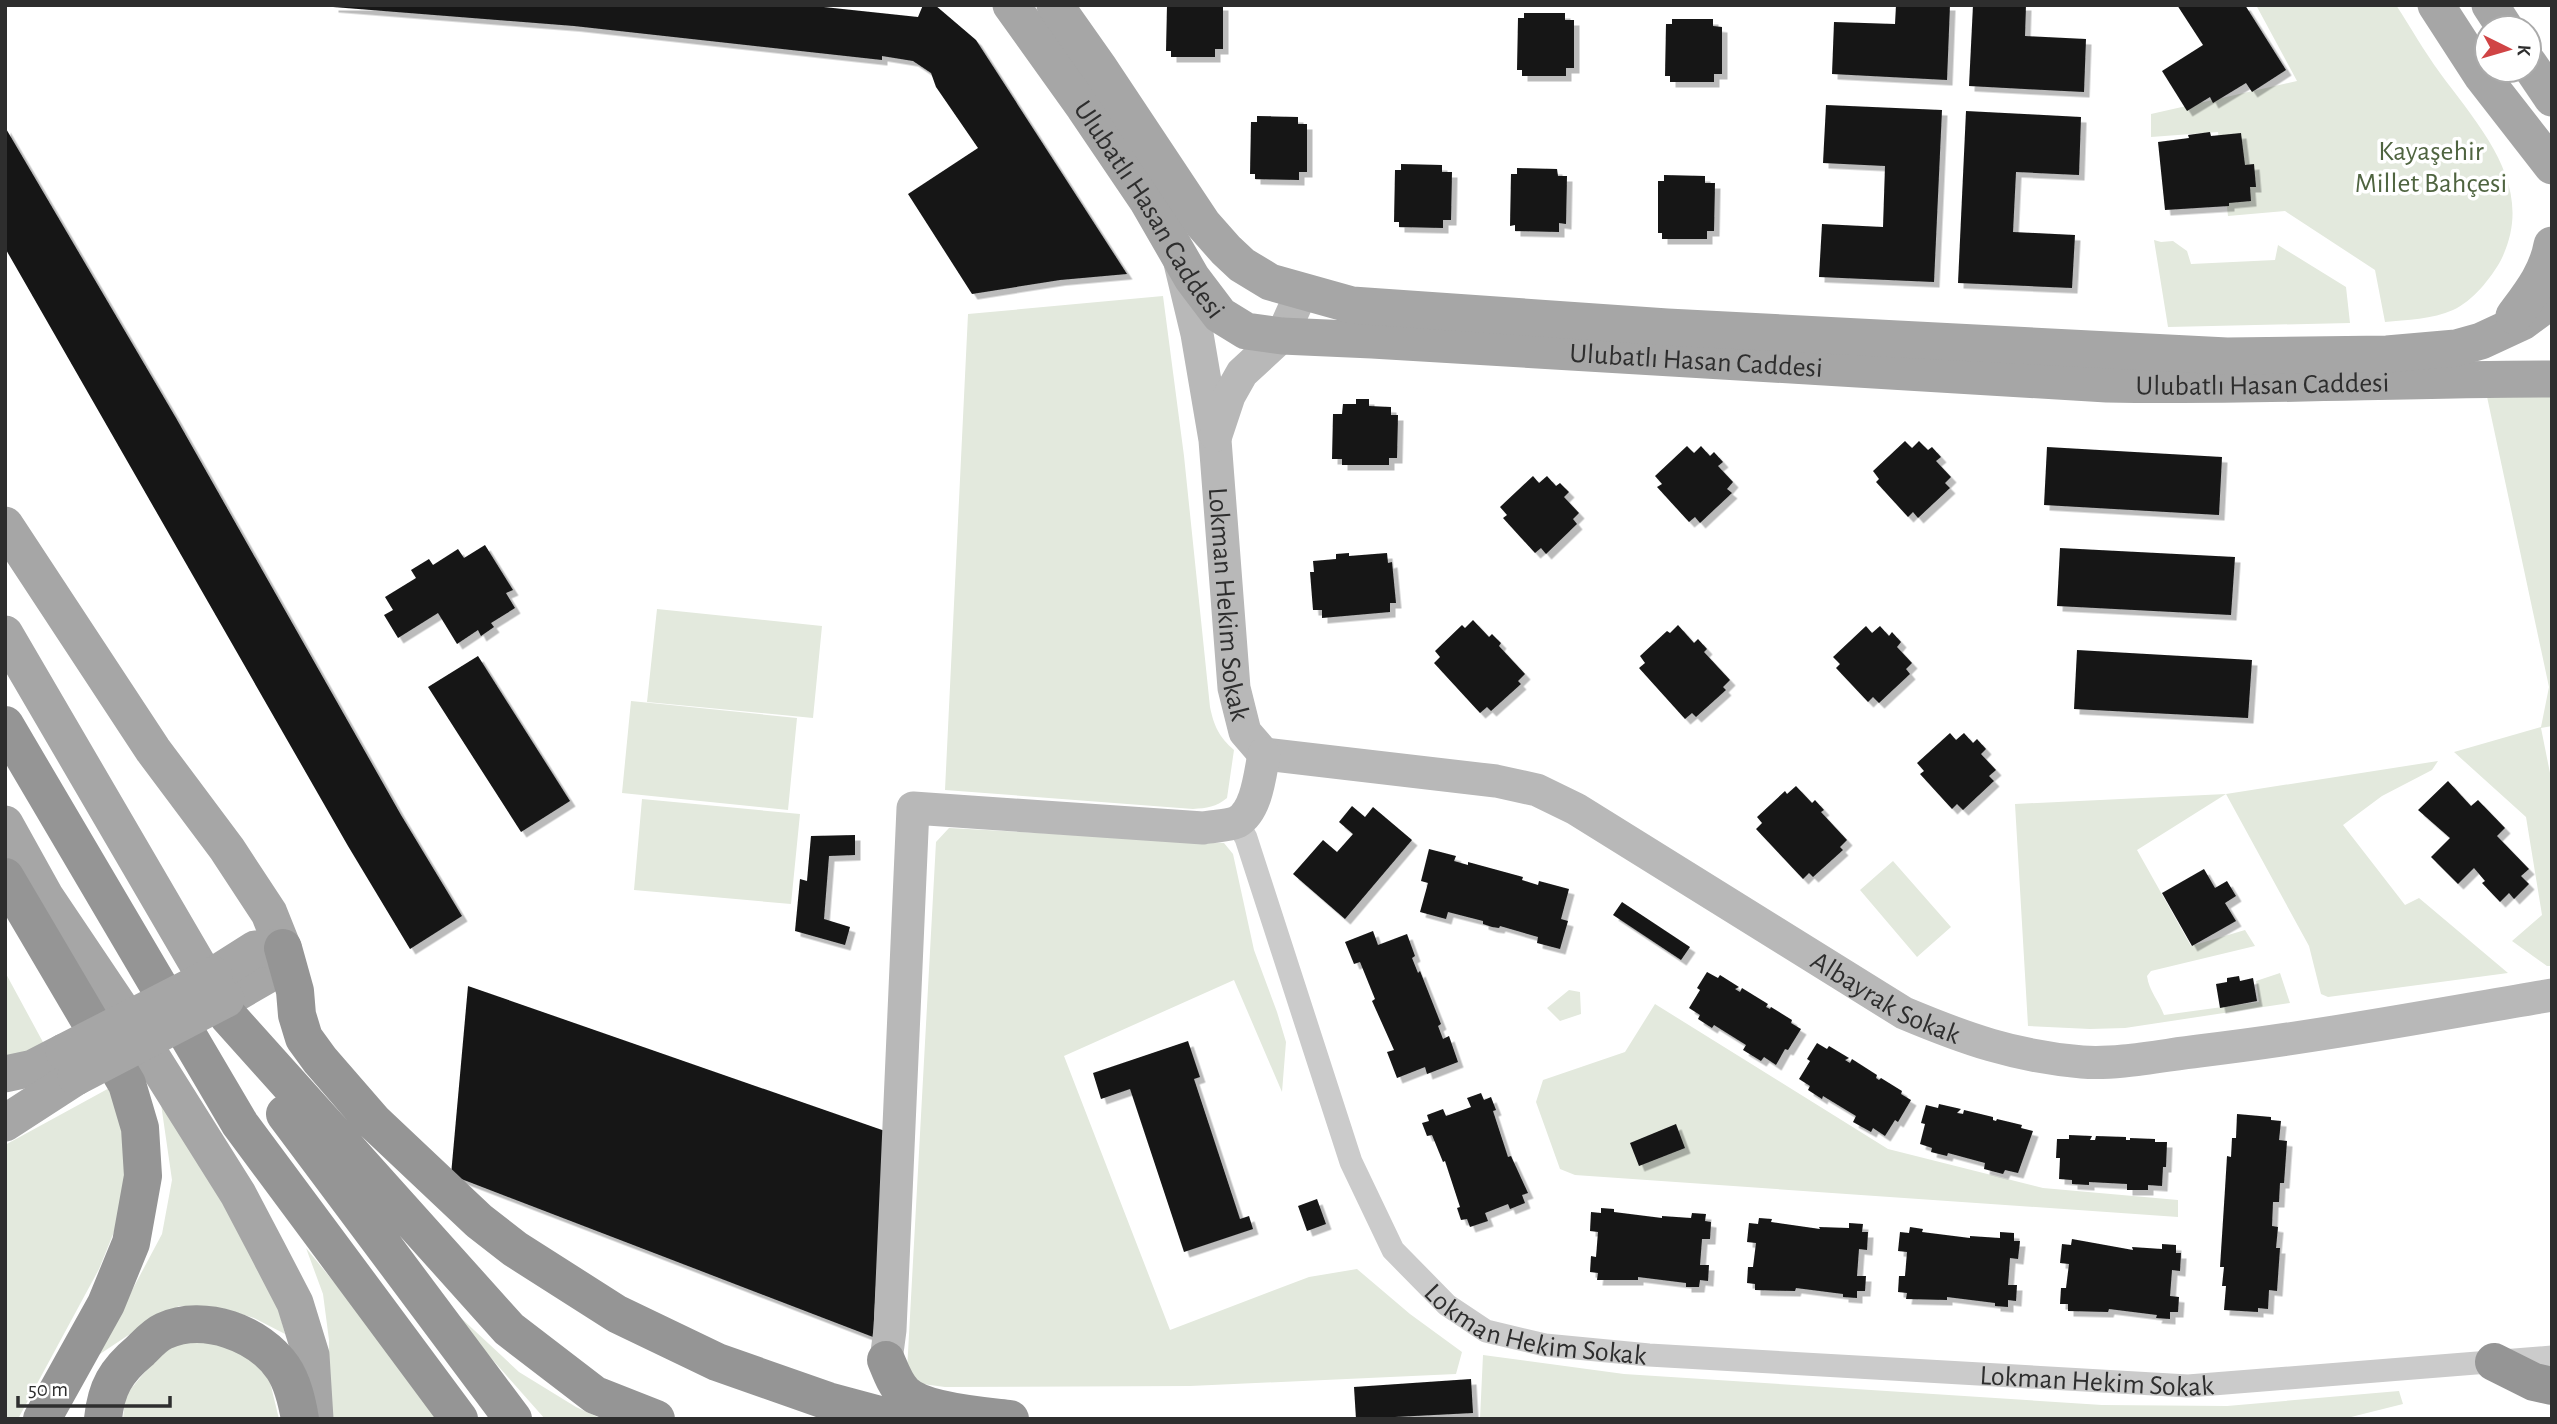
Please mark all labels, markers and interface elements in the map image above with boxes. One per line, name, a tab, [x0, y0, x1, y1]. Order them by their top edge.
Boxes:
north arrow	[2473, 14, 2543, 84]
text: K	[2513, 44, 2533, 58]
street label: Ulubatlı Hasan Caddesi	[1068, 96, 1229, 324]
park label: Kayaşehir Millet Bahçesi	[2355, 138, 2507, 198]
street label: Ulubatlı Hasan Caddesi	[1569, 340, 1824, 383]
street label: Ulubatlı Hasan Caddesi	[2136, 369, 2390, 401]
street label: Lokman Hekim Sokak	[1203, 486, 1254, 724]
street label: Albayrak Sokak	[1806, 947, 1964, 1050]
street label: Lokman Hekim Sokak	[1418, 1279, 1648, 1371]
street label: Lokman Hekim Sokak	[1979, 1362, 2215, 1402]
scale bar	[18, 1364, 170, 1408]
text: 50 m	[28, 1379, 68, 1400]

